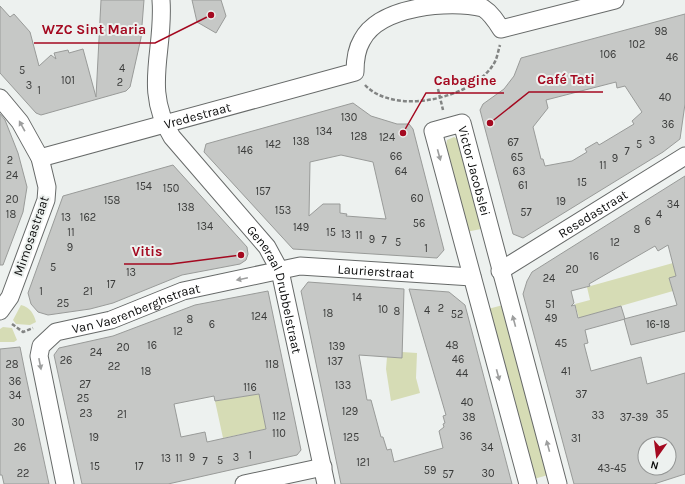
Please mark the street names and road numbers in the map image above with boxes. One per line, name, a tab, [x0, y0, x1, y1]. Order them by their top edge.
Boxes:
street label: Vredestraat	[162, 99, 232, 131]
street label: Victor Jacobslei	[456, 124, 494, 217]
street label: Resedastraat	[555, 186, 630, 241]
street label: Mimosastraat	[10, 194, 52, 278]
street label: Generaal Drubbelstraat	[244, 222, 305, 355]
street label: Laurierstraat	[337, 261, 415, 281]
street label: Van Vaerenberghstraat	[70, 280, 201, 336]

